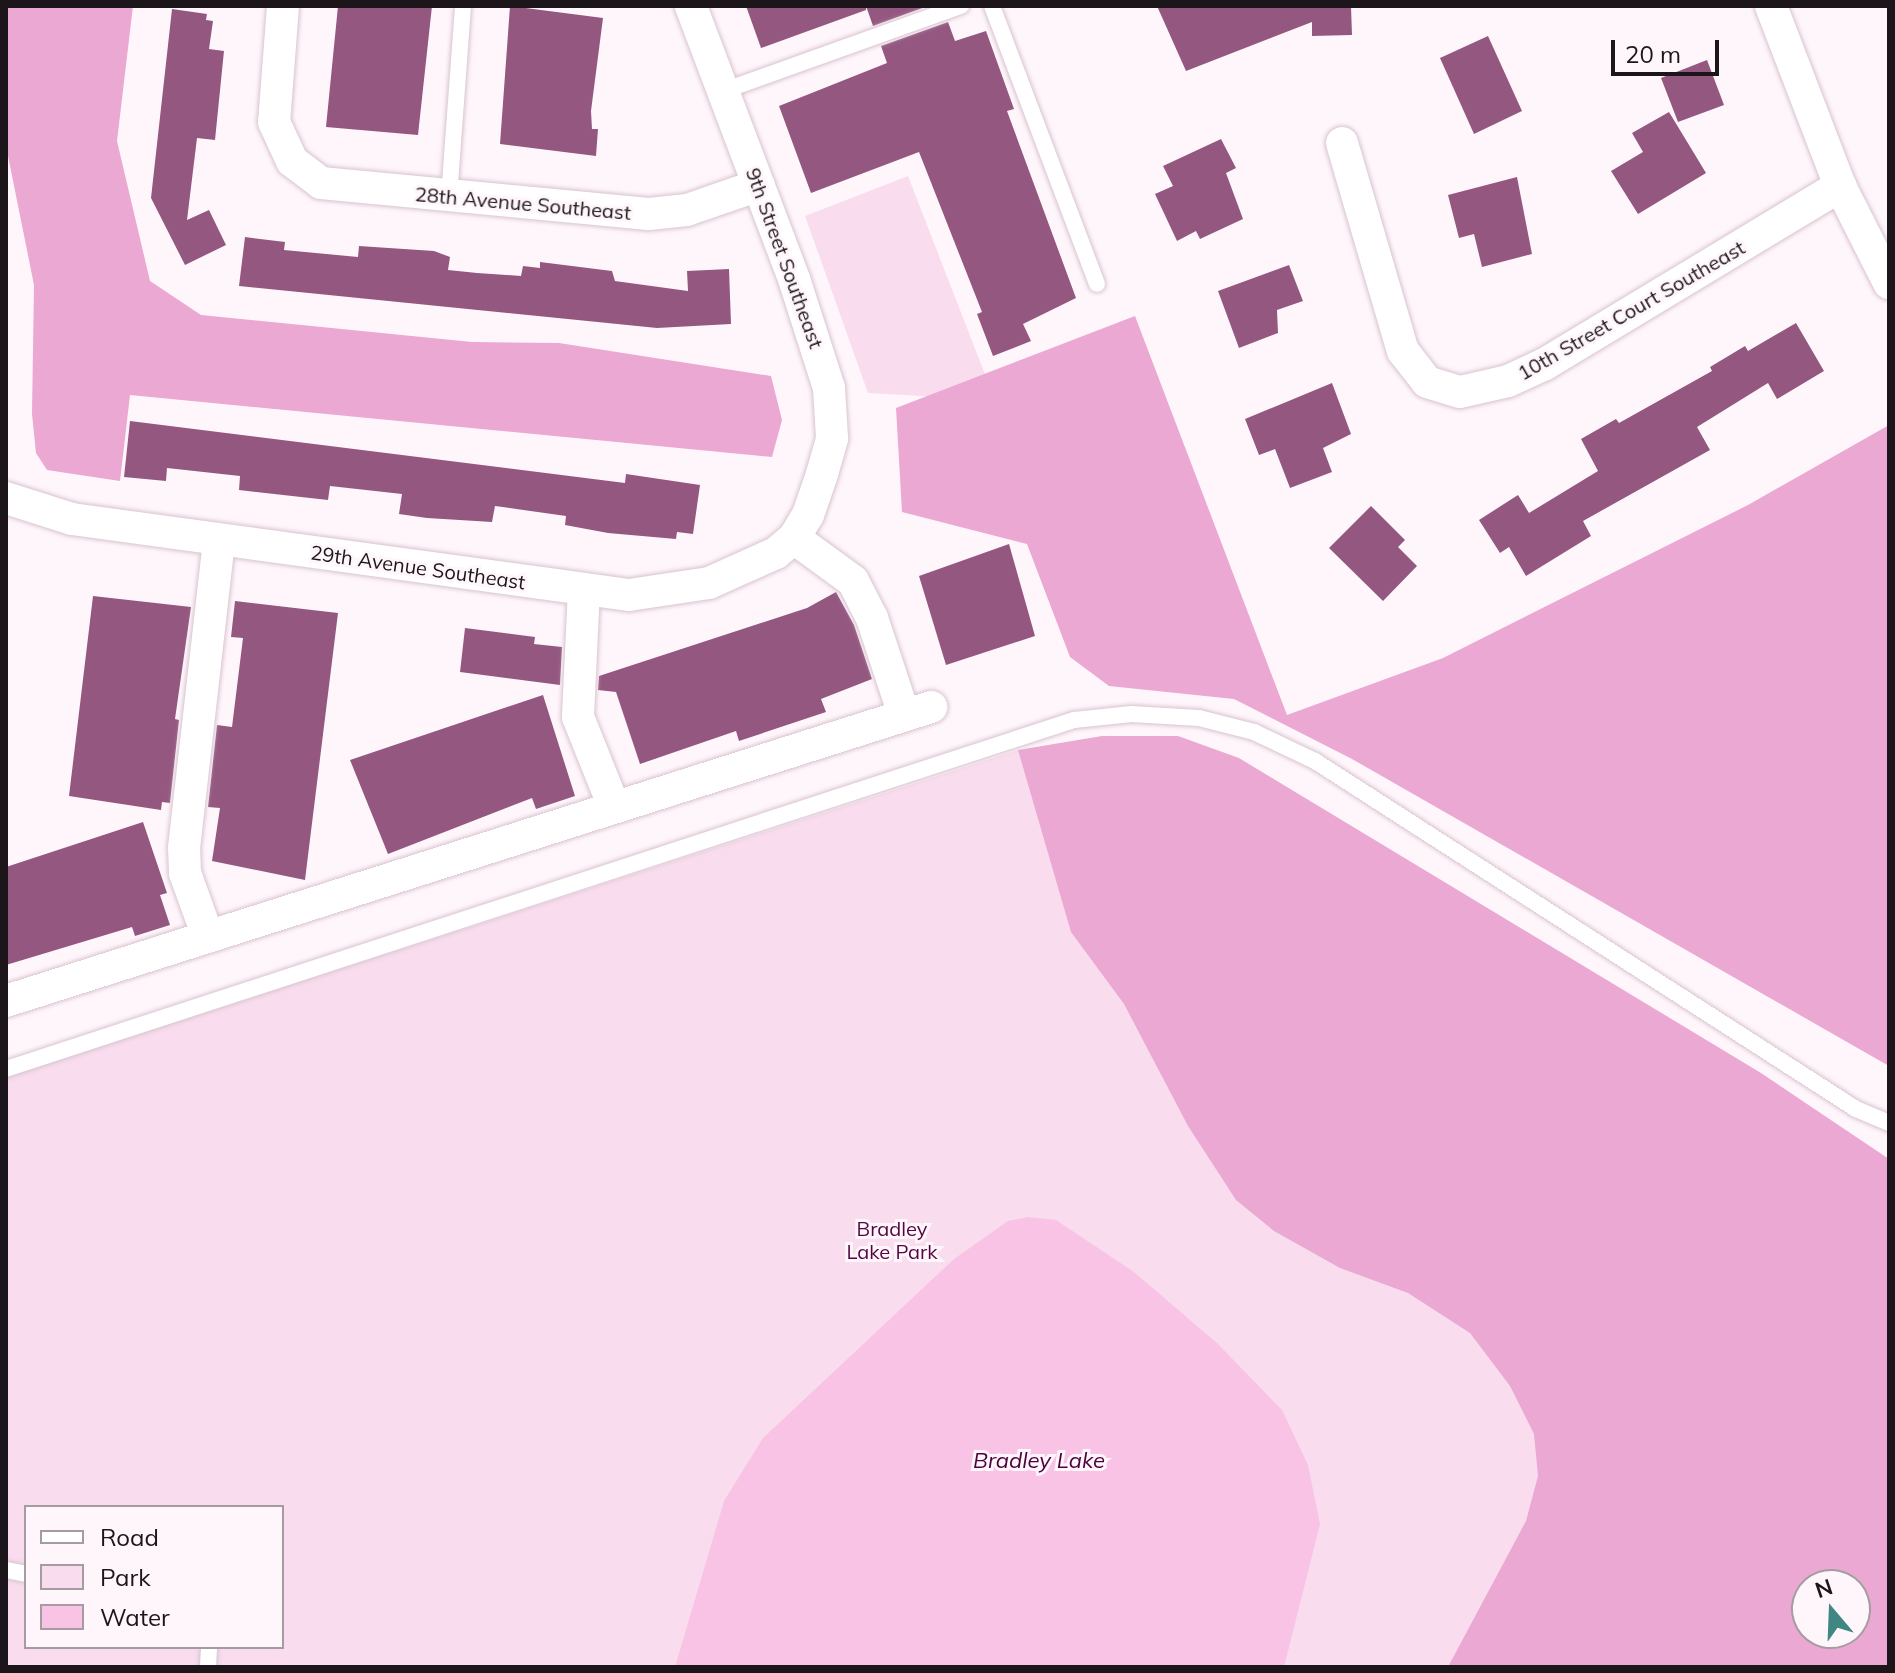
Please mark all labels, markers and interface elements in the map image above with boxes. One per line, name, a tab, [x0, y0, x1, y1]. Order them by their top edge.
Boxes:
scale bar	[1615, 24, 1723, 74]
text: 20 m	[1625, 39, 1681, 69]
street label: 9th Street Southeast	[741, 164, 829, 352]
street label: 28th Avenue Southeast	[414, 182, 632, 224]
street label: 10th Street Court Southeast	[1513, 235, 1749, 385]
street label: 29th Avenue Southeast	[309, 540, 527, 594]
park label: Bradley Lake Park	[846, 1216, 938, 1263]
water label: Bradley Lake	[973, 1448, 1105, 1474]
legend	[24, 1505, 284, 1649]
text: Road	[100, 1522, 159, 1552]
text: Park	[100, 1562, 151, 1592]
north arrow	[1791, 1569, 1871, 1649]
text: N	[1811, 1572, 1836, 1604]
text: Water	[100, 1602, 170, 1632]

